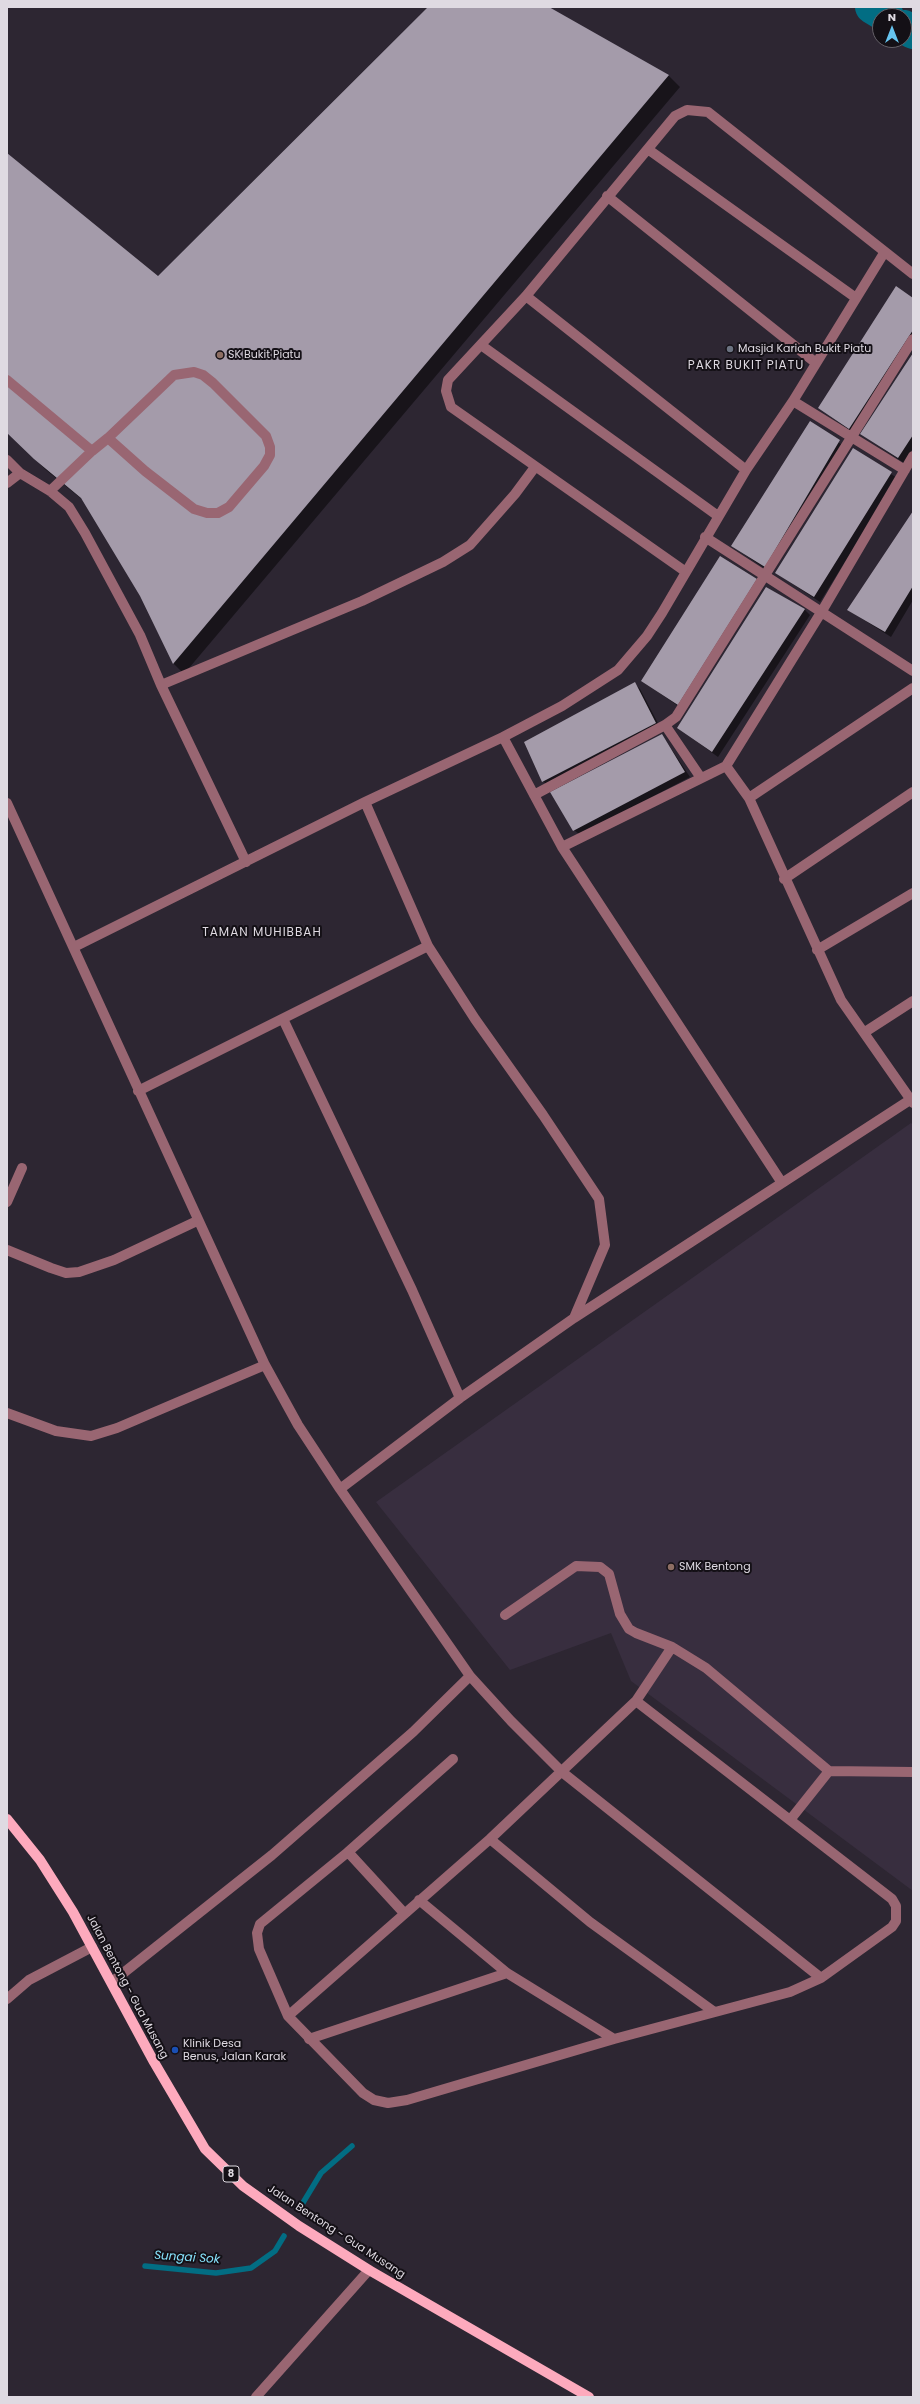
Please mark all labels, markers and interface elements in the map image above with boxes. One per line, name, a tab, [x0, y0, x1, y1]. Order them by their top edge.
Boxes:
north arrow	[872, 8, 912, 48]
text: N	[888, 9, 896, 25]
place label: Masjid Kariah Bukit Piatu	[738, 342, 871, 356]
marker: Masjid Kariah Bukit Piatu	[725, 344, 735, 354]
place label: SK Bukit Piatu	[228, 348, 301, 362]
marker: SK Bukit Piatu	[215, 350, 225, 360]
district label: PAKR BUKIT PIATU	[688, 359, 804, 373]
district label: TAMAN MUHIBBAH	[202, 926, 322, 940]
place label: SMK Bentong	[679, 1560, 751, 1574]
marker: SMK Bentong	[666, 1562, 676, 1572]
street label: Jalan Bentong - Gua Musang	[83, 1913, 171, 2061]
place label: Klinik Desa Benus, Jalan Karak	[183, 2037, 286, 2063]
marker: Klinik Desa Benus, Jalan Karak	[170, 2045, 180, 2055]
road number: 8	[223, 2166, 239, 2182]
street label: Jalan Bentong - Gua Musang	[265, 2182, 407, 2282]
water label: Sungai Sok	[154, 2249, 220, 2267]

